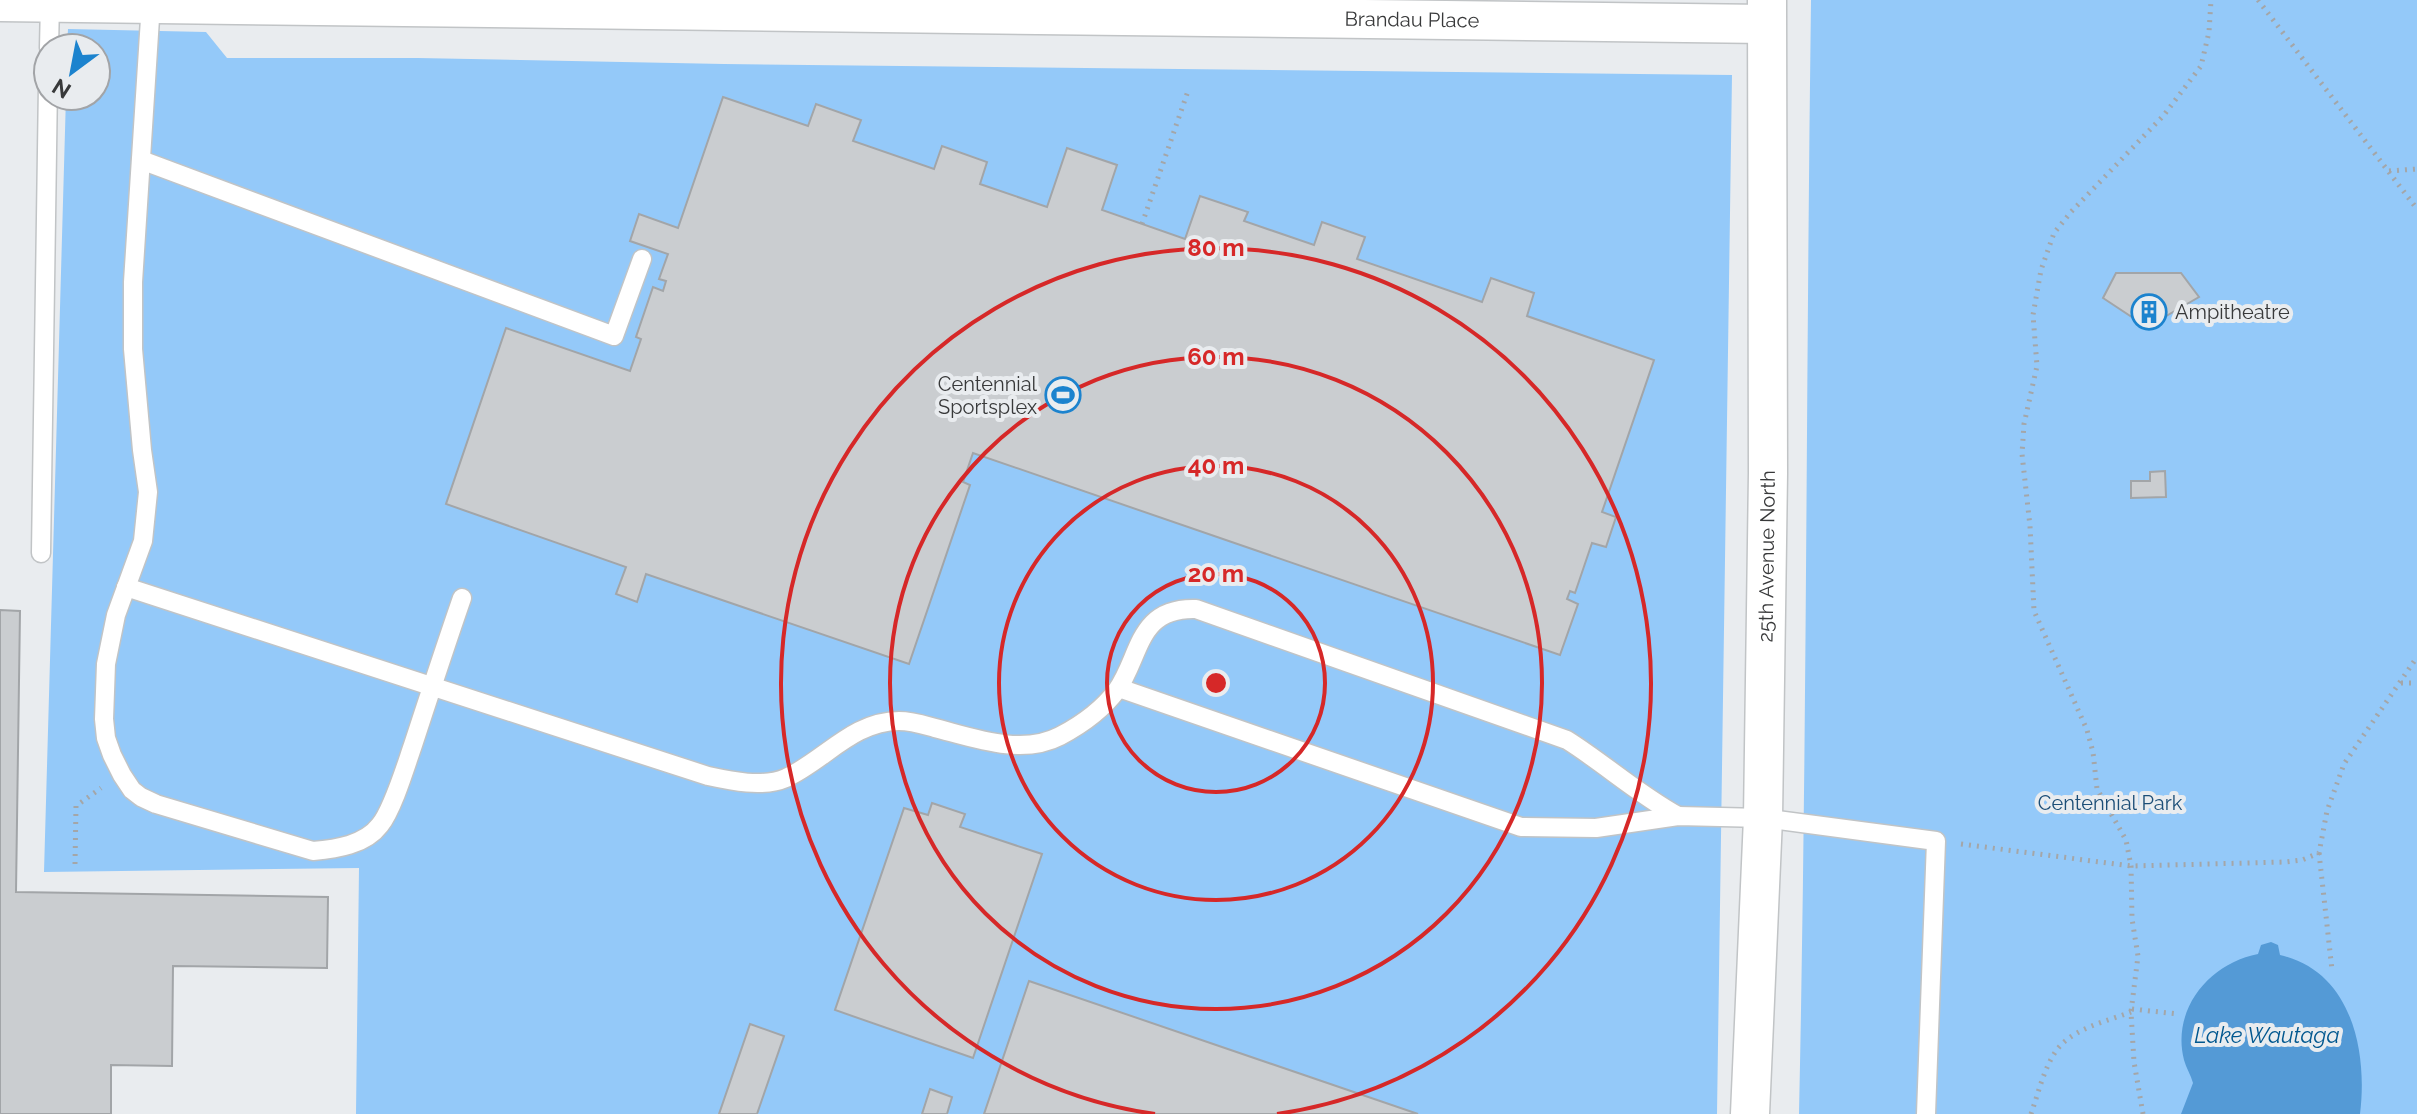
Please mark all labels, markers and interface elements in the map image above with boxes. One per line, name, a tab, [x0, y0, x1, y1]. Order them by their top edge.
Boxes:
street label: Brandau Place	[1344, 7, 1480, 32]
north arrow	[32, 32, 112, 112]
text: N	[47, 73, 75, 104]
text: 80 m	[1187, 233, 1245, 262]
building icon: Ampitheatre	[2130, 293, 2168, 331]
place label: Ampitheatre	[2175, 300, 2290, 324]
text: 60 m	[1187, 342, 1245, 371]
place label: Centennial Sportsplex	[938, 372, 1038, 419]
sports icon: Centennial Sportsplex	[1044, 376, 1082, 414]
text: 40 m	[1188, 451, 1244, 480]
street label: 25th Avenue North	[1754, 470, 1780, 643]
text: 20 m	[1188, 559, 1244, 588]
centre of rings	[1202, 669, 1230, 697]
park label: Centennial Park	[2038, 791, 2183, 815]
water label: Lake Wautaga	[2194, 1022, 2340, 1048]

